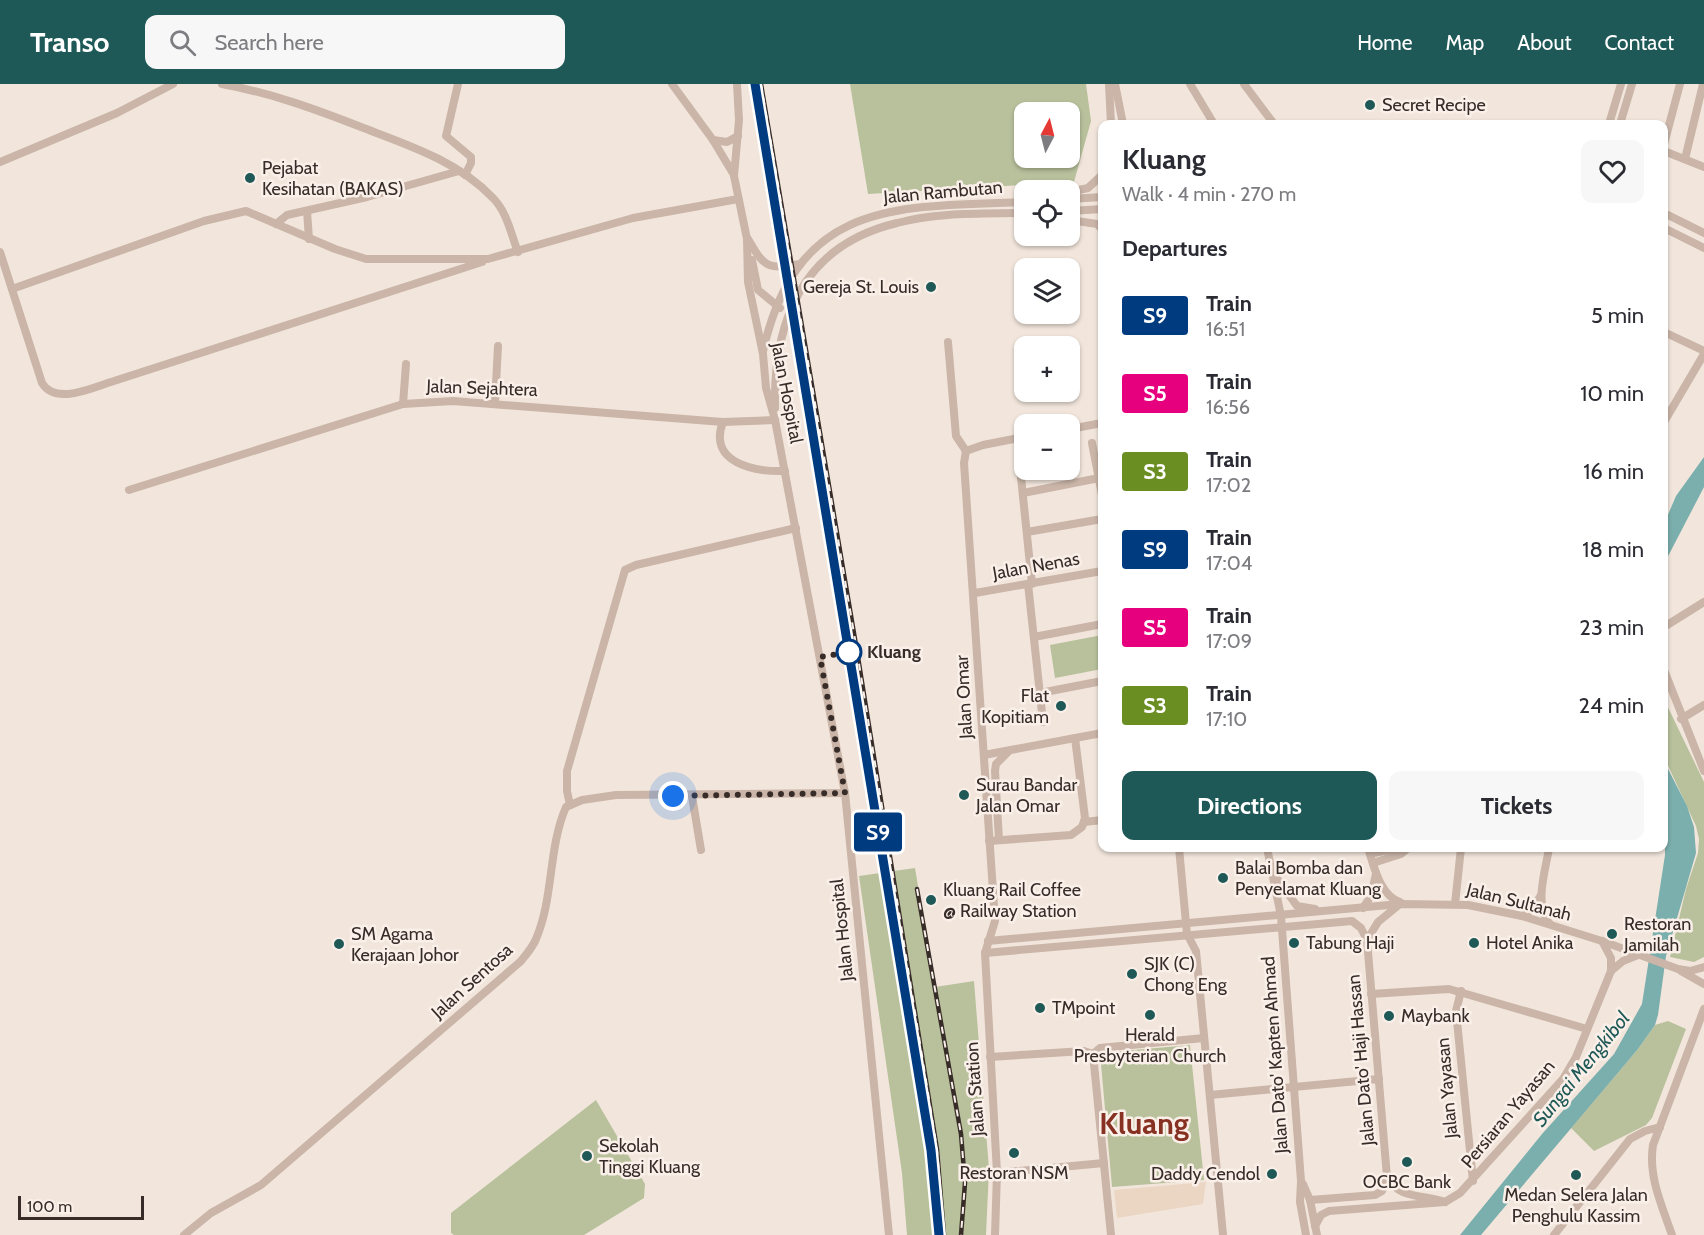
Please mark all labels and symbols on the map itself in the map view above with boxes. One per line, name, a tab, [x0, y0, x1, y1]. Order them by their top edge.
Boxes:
place label: Secret Recipe	[1382, 94, 1486, 116]
marker: Secret Recipe	[1363, 98, 1377, 112]
north arrow	[1014, 102, 1080, 168]
place label: Pejabat Kesihatan (BAKAS)	[262, 157, 404, 200]
marker: Pejabat Kesihatan (BAKAS)	[243, 171, 257, 185]
street label: Jalan Rambutan	[882, 176, 1003, 208]
place label: Gereja St. Louis	[803, 276, 919, 298]
marker: Gereja St. Louis	[924, 280, 938, 294]
street label: Jalan Hospital	[766, 340, 808, 446]
street label: Jalan Sejahtera	[425, 375, 538, 401]
street label: Jalan Nenas	[990, 548, 1081, 585]
marker: Kluang	[836, 639, 862, 665]
place label: Kluang	[867, 641, 921, 663]
street label: Jalan Omar	[951, 654, 977, 740]
place label: Flat Kopitiam	[981, 685, 1049, 728]
marker: Flat Kopitiam	[1054, 699, 1068, 713]
place label: Surau Bandar Jalan Omar	[975, 774, 1078, 817]
your location	[658, 781, 688, 811]
marker: Surau Bandar Jalan Omar	[957, 788, 971, 802]
line badge: S9	[851, 812, 905, 852]
place label: Balai Bomba dan Penyelamat Kluang	[1235, 857, 1382, 900]
marker: Balai Bomba dan Penyelamat Kluang	[1216, 871, 1230, 885]
street label: Jalan Hospital	[826, 877, 858, 983]
street label: Jalan Sultanah	[1463, 878, 1574, 926]
place label: Kluang Rail Coffee @ Railway Station	[943, 879, 1081, 922]
marker: Kluang Rail Coffee @ Railway Station	[924, 893, 938, 907]
place label: Restoran Jamilah	[1623, 913, 1691, 956]
place label: SM Agama Kerajaan Johor	[351, 923, 459, 966]
marker: Restoran Jamilah	[1605, 927, 1619, 941]
place label: Tabung Haji	[1306, 932, 1394, 954]
place label: Hotel Anika	[1486, 932, 1574, 954]
marker: Tabung Haji	[1287, 936, 1301, 950]
marker: Hotel Anika	[1467, 936, 1481, 950]
marker: SM Agama Kerajaan Johor	[332, 937, 346, 951]
street label: Jalan Sentosa	[426, 939, 517, 1024]
place label: SJK (C) Chong Eng	[1144, 953, 1228, 996]
street label: Jalan Dato' Kapten Ahmad	[1257, 956, 1293, 1155]
marker: SJK (C) Chong Eng	[1125, 967, 1139, 981]
street label: Jalan Dato' Haji Hassan	[1343, 973, 1380, 1148]
place label: TMpoint	[1052, 997, 1115, 1019]
marker: TMpoint	[1033, 1001, 1047, 1015]
place label: Maybank	[1401, 1005, 1471, 1027]
water label: Sungai Mengkibol	[1527, 1006, 1635, 1131]
marker: Herald Presbyterian Church	[1143, 1008, 1157, 1022]
marker: Maybank	[1382, 1009, 1396, 1023]
place label: Herald Presbyterian Church	[1074, 1024, 1226, 1067]
street label: Jalan Yayasan	[1432, 1037, 1462, 1140]
street label: Jalan Station	[961, 1041, 989, 1138]
street label: Persiaran Yayasan	[1456, 1056, 1560, 1172]
district label: Kluang	[1099, 1105, 1189, 1142]
place label: Sekolah Tinggi Kluang	[599, 1135, 701, 1178]
marker: Restoran NSM	[1007, 1146, 1021, 1160]
marker: Sekolah Tinggi Kluang	[580, 1149, 594, 1163]
marker: OCBC Bank	[1400, 1155, 1414, 1169]
place label: Restoran NSM	[959, 1162, 1069, 1184]
place label: Daddy Cendol	[1151, 1163, 1261, 1185]
marker: Daddy Cendol	[1265, 1167, 1279, 1181]
marker: Medan Selera Jalan Penghulu Kassim	[1569, 1168, 1583, 1182]
place label: OCBC Bank	[1363, 1171, 1452, 1193]
place label: Medan Selera Jalan Penghulu Kassim	[1504, 1184, 1648, 1227]
scale bar	[18, 1193, 144, 1220]

